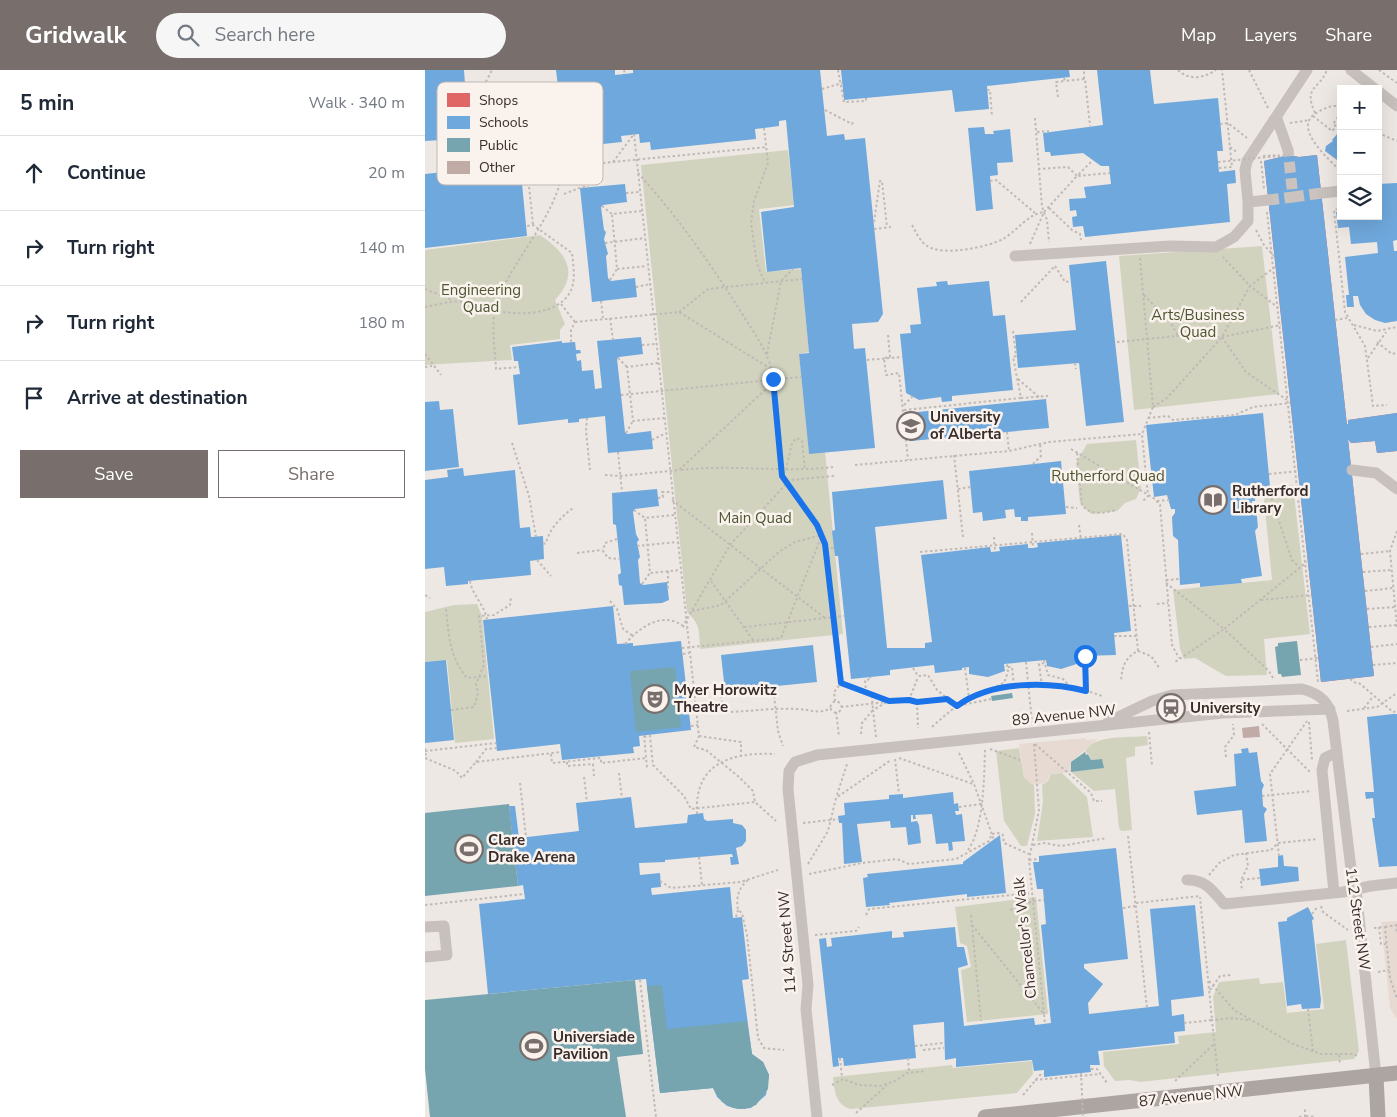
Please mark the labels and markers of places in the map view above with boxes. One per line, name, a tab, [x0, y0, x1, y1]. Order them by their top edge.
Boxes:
place label: University of Alberta	[930, 407, 1001, 444]
school or university icon: University of Alberta	[896, 411, 926, 441]
place label: Rutherford Library	[1232, 481, 1309, 518]
library icon: Rutherford Library	[1198, 485, 1228, 515]
place label: Myer Horowitz Theatre	[674, 680, 777, 717]
theatre icon: Myer Horowitz Theatre	[640, 684, 670, 714]
station icon: University	[1156, 693, 1186, 723]
place label: University	[1190, 698, 1260, 718]
place label: Clare Drake Arena	[488, 830, 576, 867]
sports icon: Clare Drake Arena	[454, 834, 484, 864]
place label: Universiade Pavilion	[553, 1027, 635, 1064]
sports icon: Universiade Pavilion	[519, 1031, 549, 1061]

